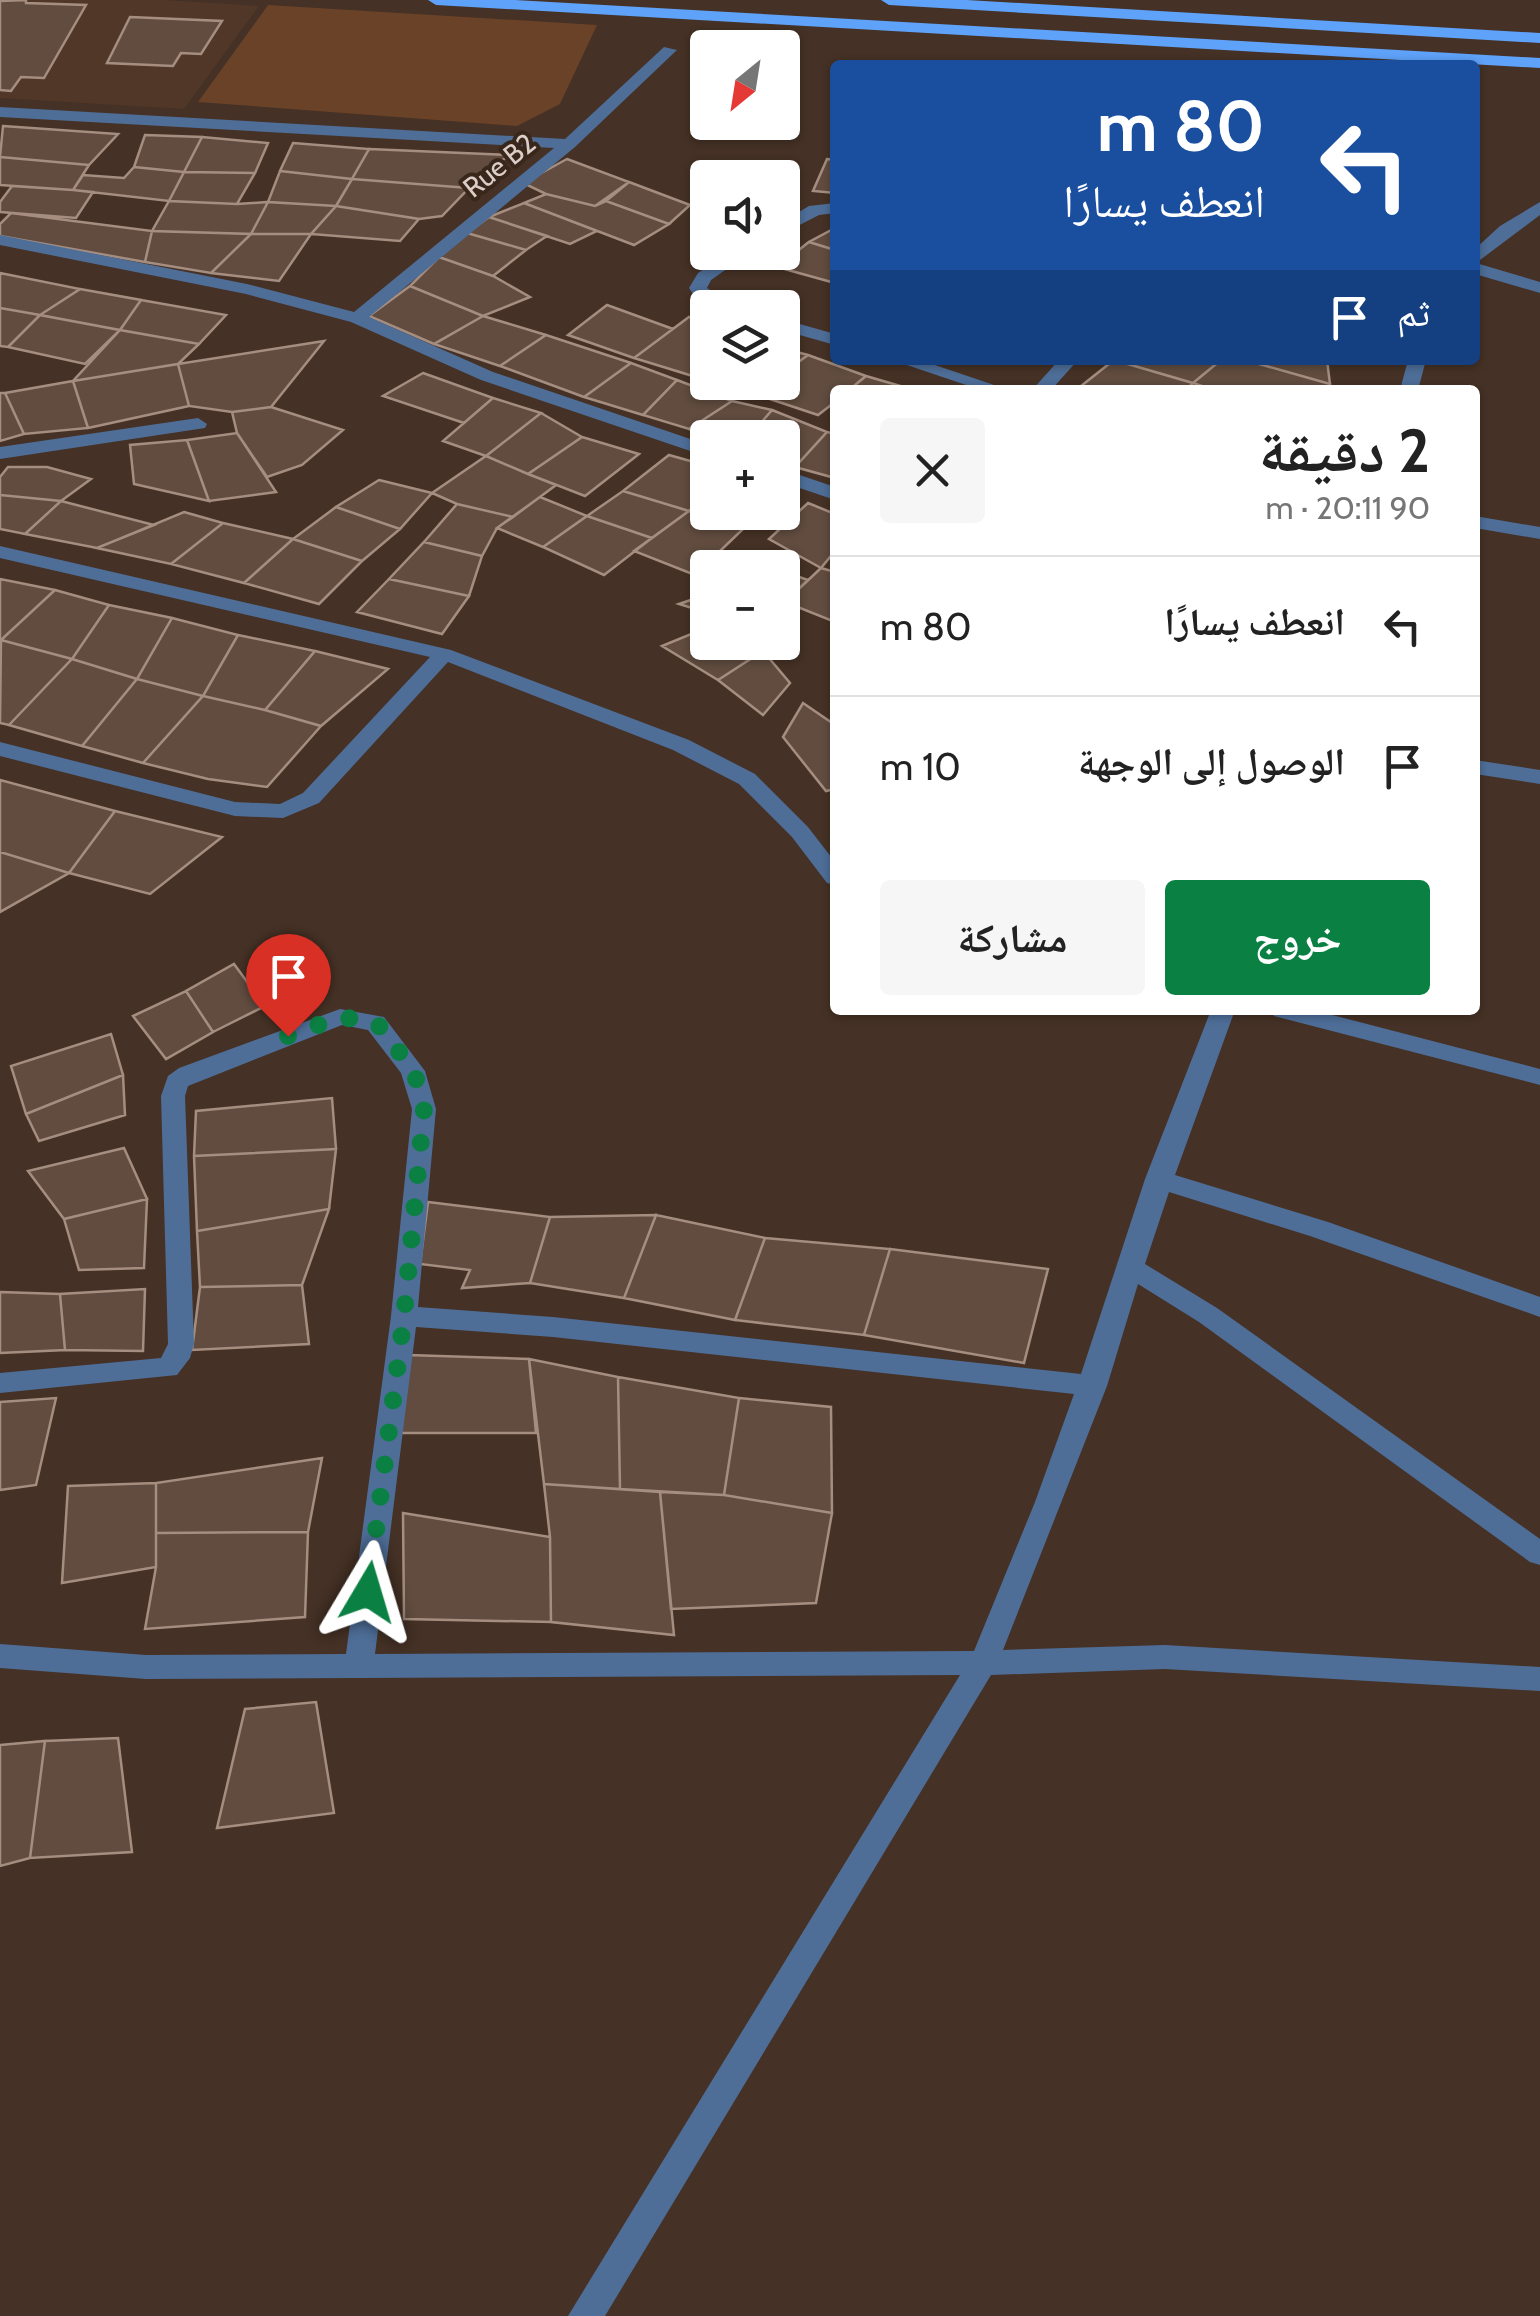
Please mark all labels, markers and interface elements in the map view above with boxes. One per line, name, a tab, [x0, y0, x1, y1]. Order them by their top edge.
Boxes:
north arrow	[690, 30, 800, 140]
map controls	[690, 30, 800, 660]
text: 80 m	[1097, 83, 1265, 169]
icon: left	[1300, 100, 1430, 230]
street label: Rue B2	[456, 126, 542, 204]
button: sound	[690, 160, 800, 270]
text: انعطف يسارًا	[1063, 174, 1265, 228]
text: ثم	[1397, 289, 1430, 336]
button: layers	[690, 290, 800, 400]
icon: arrive	[1322, 290, 1377, 345]
text: 2 دقيقة	[1259, 414, 1430, 487]
button: close	[880, 418, 985, 523]
button: +	[690, 420, 800, 530]
text: 90 m · 20:11	[1266, 488, 1430, 527]
button: −	[690, 550, 800, 660]
text: انعطف يسارًا	[1164, 598, 1345, 645]
icon: left	[1375, 599, 1430, 654]
text: 80 m	[880, 603, 971, 650]
text: الوصول إلى الوجهة	[1078, 738, 1345, 785]
icon: arrive	[1375, 739, 1430, 794]
text: 10 m	[880, 743, 961, 790]
button: مشاركة	[880, 880, 1145, 995]
button: خروج	[1165, 880, 1430, 995]
pin	[246, 934, 331, 1037]
icon: arrive	[261, 949, 316, 1004]
position arrow	[316, 1540, 420, 1644]

